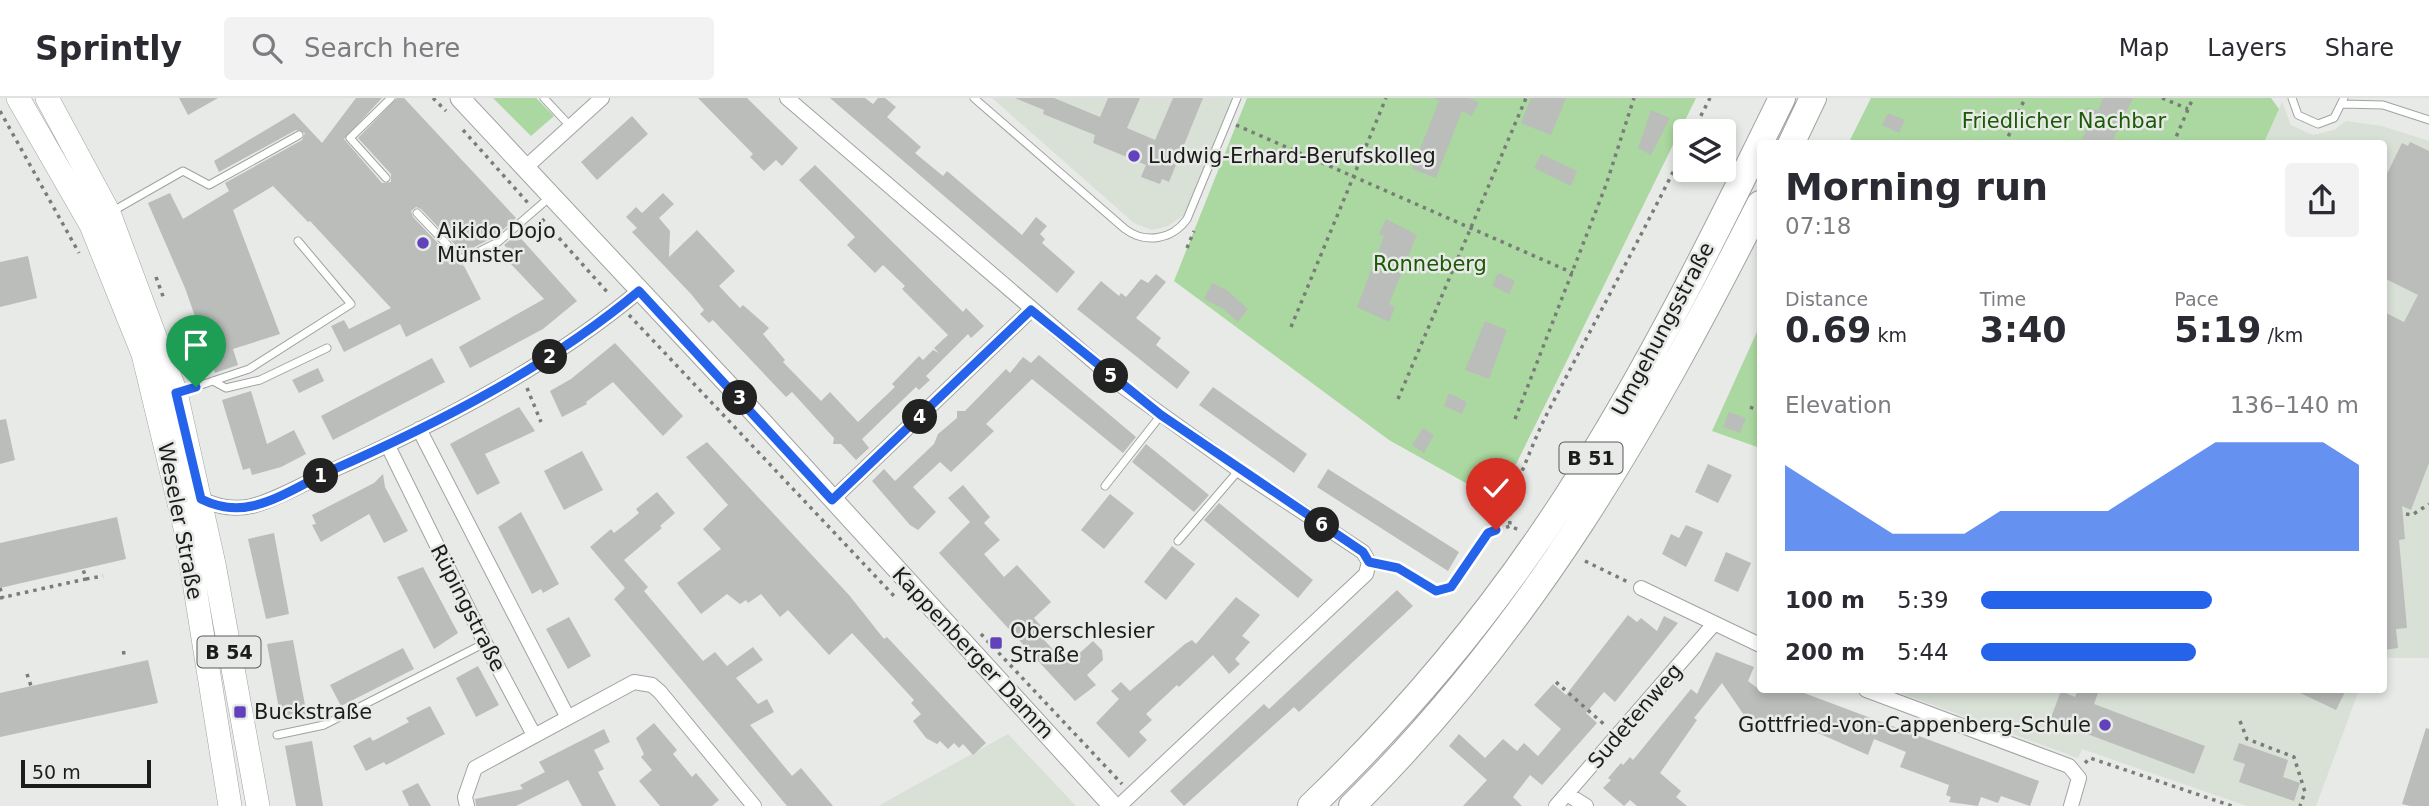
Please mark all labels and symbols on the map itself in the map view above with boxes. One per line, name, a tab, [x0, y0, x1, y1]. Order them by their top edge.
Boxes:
park label: Friedlicher Nachbar	[1962, 109, 2167, 133]
place label: Ludwig-Erhard-Berufskolleg	[1148, 144, 1436, 168]
marker: Ludwig-Erhard-Berufskolleg	[1126, 148, 1142, 164]
place label: Aikido Dojo Münster	[437, 219, 556, 267]
marker: Aikido Dojo Münster	[415, 235, 431, 251]
street label: Umgehungsstraße	[1607, 238, 1719, 420]
park label: Ronneberg	[1373, 252, 1487, 276]
pin	[166, 315, 226, 387]
pin: 2	[532, 340, 568, 374]
pin: 5	[1094, 358, 1128, 394]
pin: 3	[722, 380, 758, 416]
pin: 4	[902, 400, 937, 434]
street label: Weseler Straße	[153, 440, 207, 602]
road number: B 51	[1560, 442, 1622, 474]
pin: 1	[304, 458, 338, 494]
pin	[1466, 458, 1526, 530]
pin: 6	[1304, 508, 1340, 542]
street label: Rüpingstraße	[426, 540, 510, 676]
street label: Kappenberger Damm	[887, 562, 1059, 744]
place label: Oberschlesier Straße	[1010, 619, 1155, 667]
marker: Oberschlesier Straße	[988, 635, 1004, 651]
road number: B 54	[198, 636, 260, 667]
street label: Sudetenweg	[1583, 659, 1687, 773]
place label: Buckstraße	[254, 700, 372, 724]
marker: Buckstraße	[232, 704, 248, 720]
place label: Gottfried-von-Cappenberg-Schule	[1738, 713, 2091, 737]
marker: Gottfried-von-Cappenberg-Schule	[2097, 717, 2113, 733]
scale bar	[21, 757, 150, 789]

